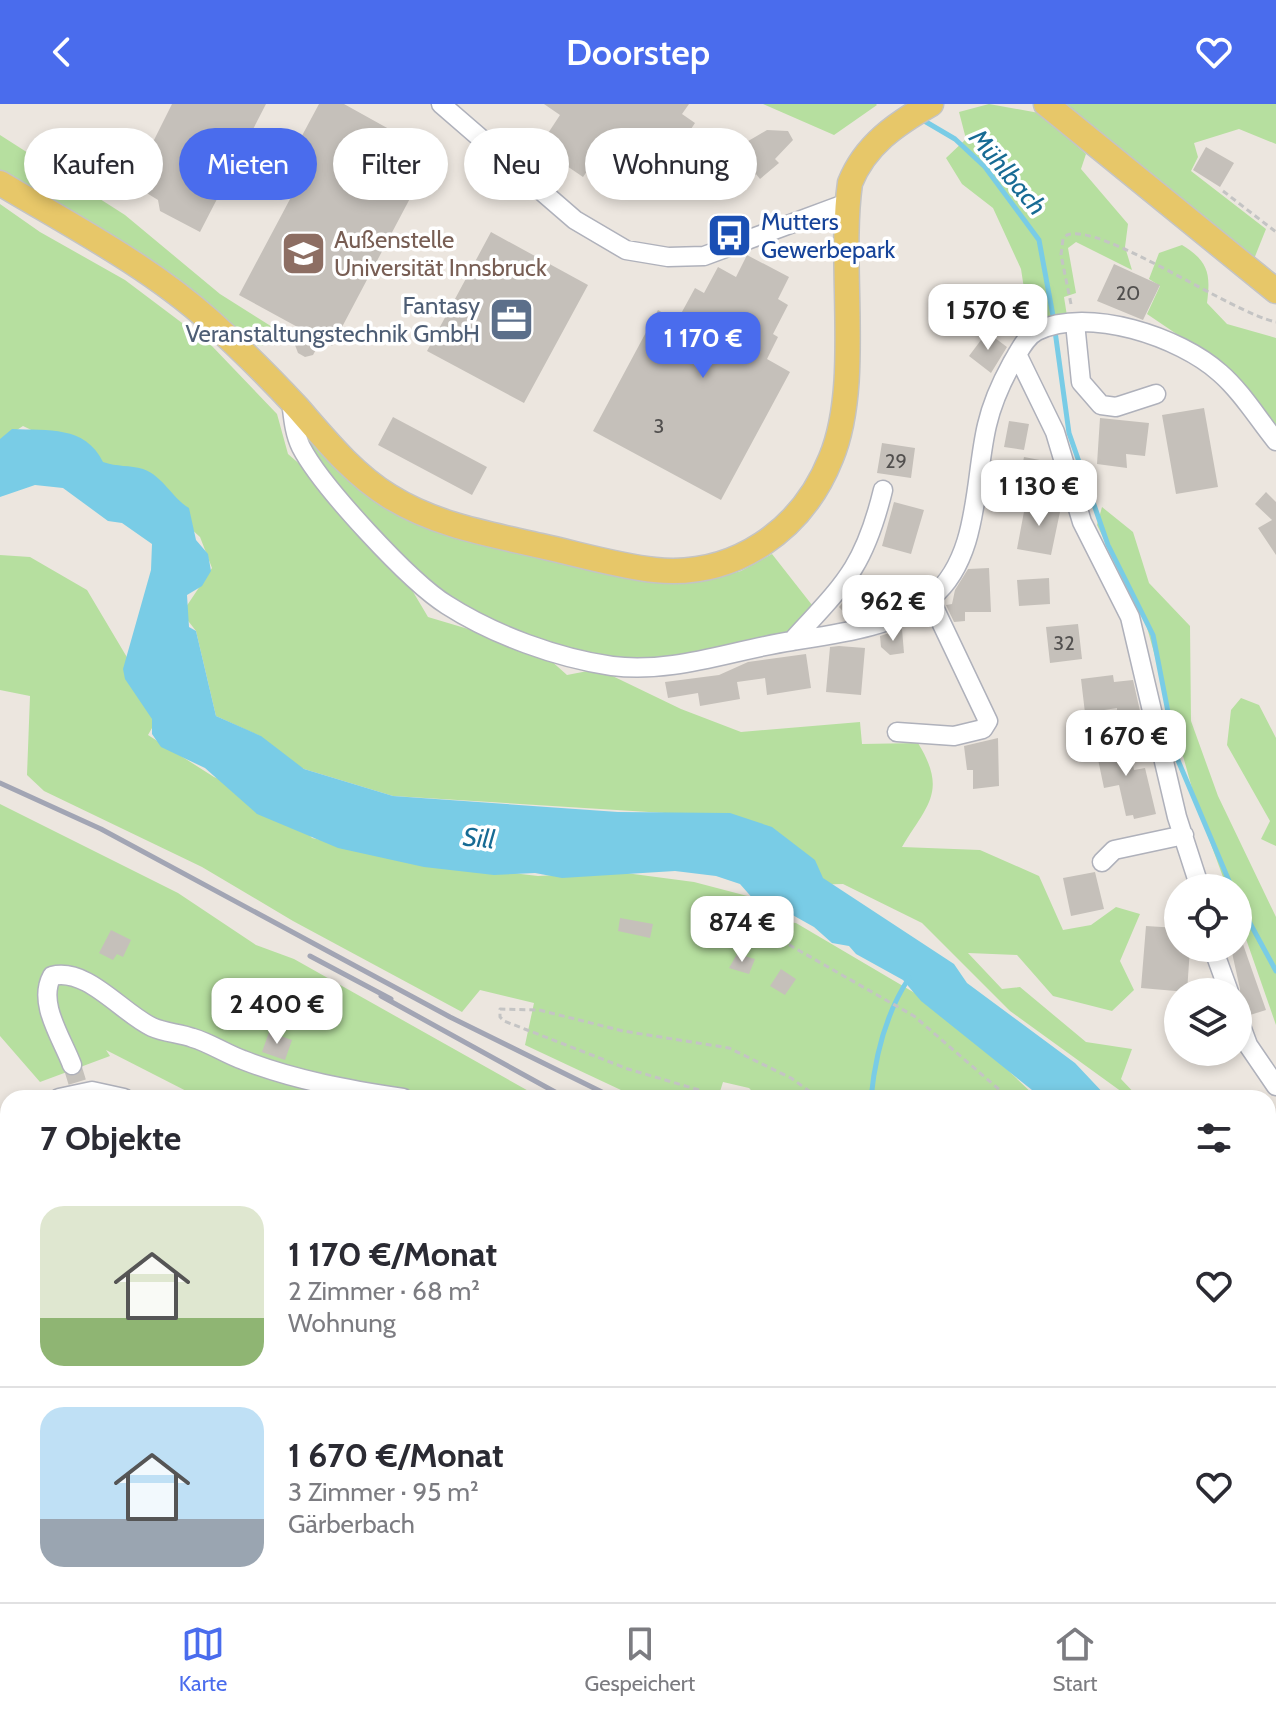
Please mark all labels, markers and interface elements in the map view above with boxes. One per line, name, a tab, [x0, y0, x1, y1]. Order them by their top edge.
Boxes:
icon: back	[40, 30, 84, 74]
text: Doorstep	[566, 30, 710, 74]
icon: heart	[1192, 30, 1236, 74]
water label: Mühlbach	[962, 122, 1053, 222]
chip: Kaufen	[24, 128, 163, 200]
chip: Mieten	[179, 128, 317, 200]
chip: Filter	[333, 128, 448, 200]
chip: Neu	[464, 128, 569, 200]
chip: Wohnung	[585, 128, 757, 200]
place label: Mutters Gewerbepark	[761, 207, 896, 264]
bus stop icon: Mutters Gewerbepark	[706, 211, 754, 259]
place label: Außenstelle Universität Innsbruck	[334, 225, 547, 282]
school or university icon: Außenstelle Universität Innsbruck	[279, 229, 327, 277]
house number: 20	[1116, 281, 1140, 305]
pin: 1 570 €	[914, 284, 1062, 352]
place label: Fantasy Veranstaltungstechnik GmbH	[185, 291, 480, 348]
text: 1 570 €	[946, 294, 1030, 326]
office icon: Fantasy Veranstaltungstechnik GmbH	[487, 295, 535, 343]
pin: 1 170 €	[629, 312, 777, 380]
text: 1 170 €	[664, 322, 742, 354]
house number: 3	[654, 414, 664, 438]
house number: 29	[885, 449, 907, 473]
pin: 1 130 €	[965, 460, 1113, 528]
text: 1 130 €	[999, 470, 1079, 502]
pin: 962 €	[837, 575, 949, 643]
text: 962 €	[860, 585, 926, 617]
house number: 32	[1053, 631, 1075, 655]
pin: 1 670 €	[1052, 710, 1200, 778]
text: 1 670 €	[1084, 720, 1168, 752]
water label: Sill	[462, 820, 496, 856]
map controls	[1164, 874, 1252, 1066]
button: locate	[1164, 874, 1252, 962]
pin: 874 €	[686, 896, 798, 964]
text: 874 €	[709, 906, 775, 938]
pin: 2 400 €	[203, 978, 351, 1046]
button: layers	[1164, 978, 1252, 1066]
text: 2 400 €	[230, 988, 324, 1020]
icon: filters	[1192, 1116, 1236, 1160]
text: 7 Objekte	[40, 1117, 181, 1159]
text: 1 170 €/Monat	[288, 1233, 497, 1275]
icon: home	[104, 1238, 200, 1334]
icon: heart	[1192, 1264, 1236, 1308]
text: 2 Zimmer · 68 m²	[288, 1275, 480, 1307]
text: Wohnung	[288, 1307, 396, 1339]
text: 1 670 €/Monat	[288, 1434, 504, 1476]
icon: home	[104, 1439, 200, 1535]
icon: heart	[1192, 1465, 1236, 1509]
text: 3 Zimmer · 95 m²	[288, 1476, 479, 1508]
text: Gärberbach	[288, 1508, 415, 1540]
tab: Karte	[179, 1622, 227, 1697]
tab: Gespeichert	[584, 1622, 695, 1697]
tab: Start	[1053, 1622, 1097, 1697]

